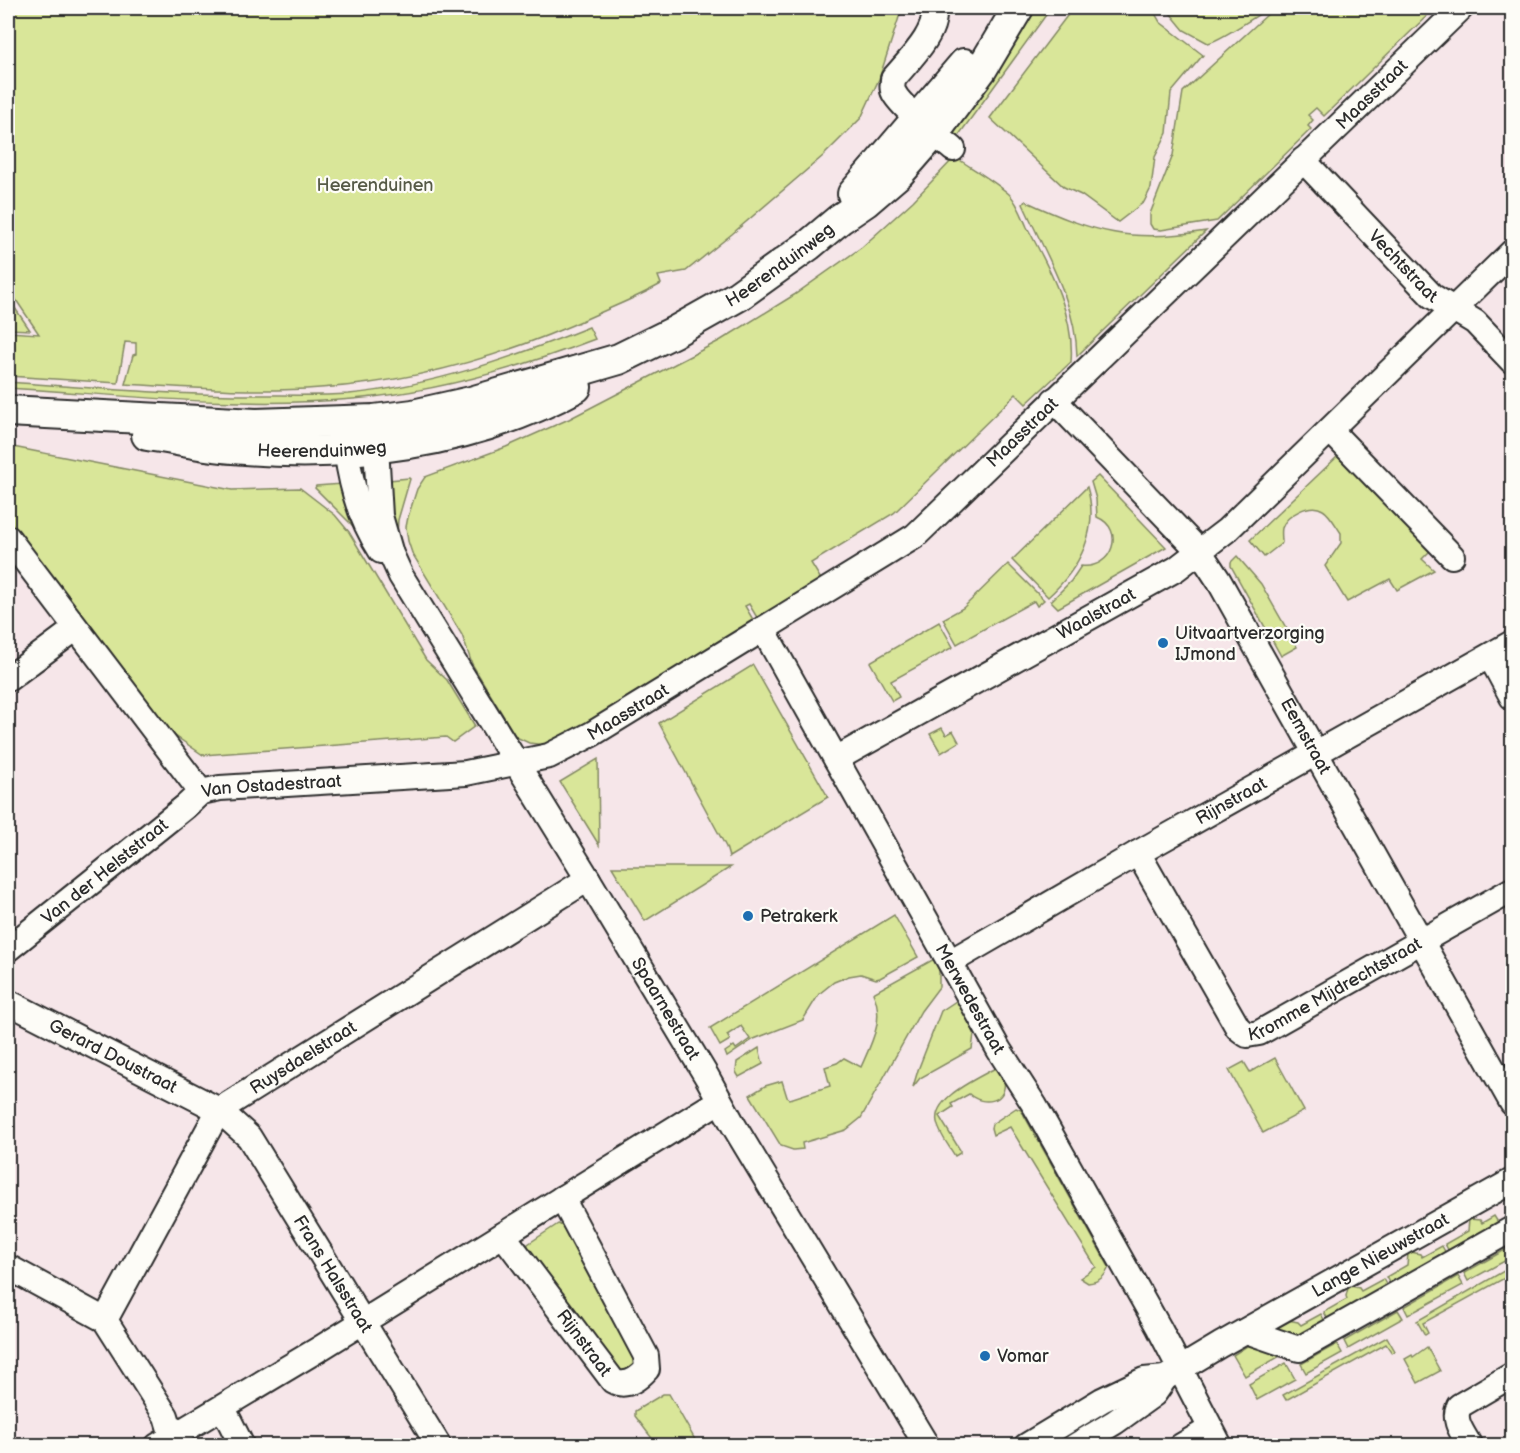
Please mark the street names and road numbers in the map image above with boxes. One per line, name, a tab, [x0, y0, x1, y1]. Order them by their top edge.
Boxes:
street label: Maasstraat	[1331, 55, 1412, 134]
street label: Heerenduinweg	[722, 218, 838, 311]
street label: Vechtstraat	[1364, 225, 1442, 308]
street label: Maasstraat	[982, 393, 1063, 472]
street label: Heerenduinweg	[257, 436, 388, 462]
street label: Waalstraat	[1053, 583, 1139, 644]
street label: Maasstraat	[583, 679, 673, 745]
street label: Eemstraat	[1276, 694, 1336, 778]
street label: Van Ostadestraat	[200, 770, 343, 802]
street label: Rijnstraat	[1192, 772, 1271, 829]
street label: Van der Helststraat	[37, 814, 172, 928]
street label: Kromme Mijdrechtstraat	[1246, 933, 1426, 1045]
street label: Merwedestraat	[931, 940, 1010, 1058]
street label: Spaarnestraat	[627, 954, 705, 1064]
street label: Gerard Doustraat	[45, 1014, 181, 1098]
street label: Ruysdaelstraat	[246, 1016, 360, 1099]
street label: Lange Nieuwstraat	[1308, 1208, 1453, 1302]
street label: Frans Halsstraat	[289, 1211, 377, 1337]
street label: Rijnstraat	[552, 1305, 616, 1381]

